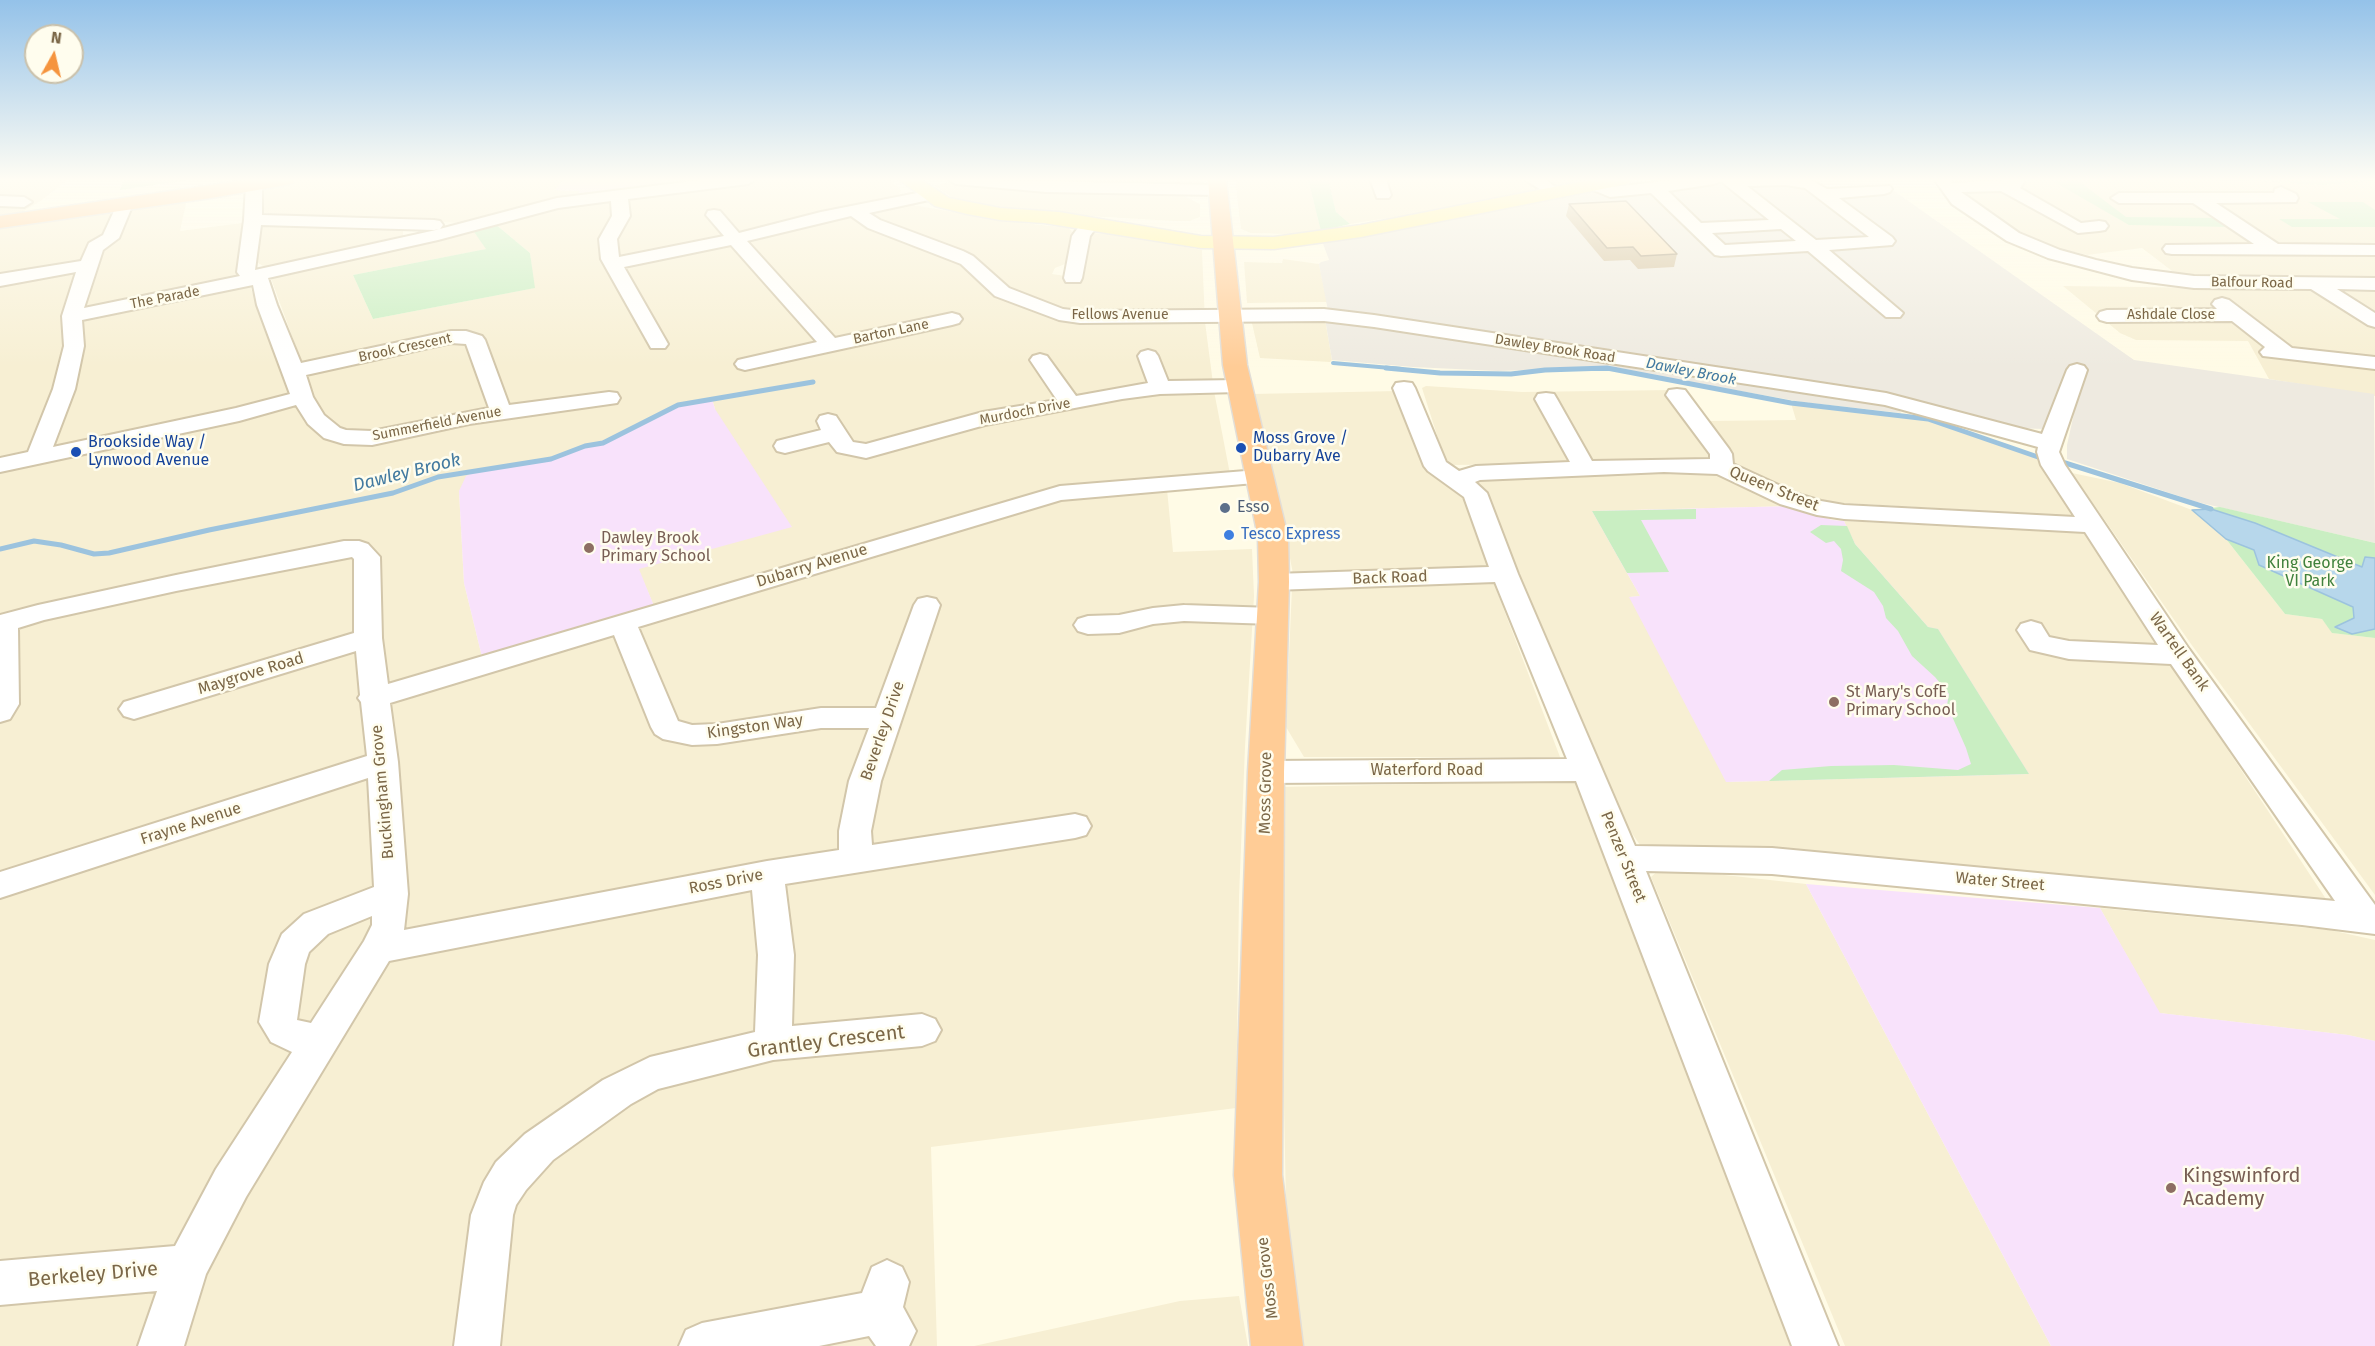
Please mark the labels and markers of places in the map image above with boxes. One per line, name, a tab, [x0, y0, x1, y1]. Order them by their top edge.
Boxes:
place label: Moss Grove / Dubarry Ave	[1253, 429, 1348, 467]
place label: Brookside Way / Lynwood Avenue	[88, 433, 209, 471]
marker: Moss Grove / Dubarry Ave	[1234, 441, 1248, 455]
marker: Brookside Way / Lynwood Avenue	[69, 445, 83, 459]
place label: Esso	[1237, 498, 1270, 518]
marker: Esso	[1218, 501, 1232, 515]
place label: Tesco Express	[1241, 525, 1341, 545]
marker: Tesco Express	[1222, 528, 1236, 542]
place label: Dawley Brook Primary School	[601, 529, 710, 567]
marker: Dawley Brook Primary School	[582, 541, 596, 555]
place label: St Mary's CofE Primary School	[1846, 683, 1955, 721]
marker: St Mary's CofE Primary School	[1827, 695, 1841, 709]
place label: Kingswinford Academy	[2183, 1164, 2301, 1211]
marker: Kingswinford Academy	[2164, 1181, 2178, 1195]

